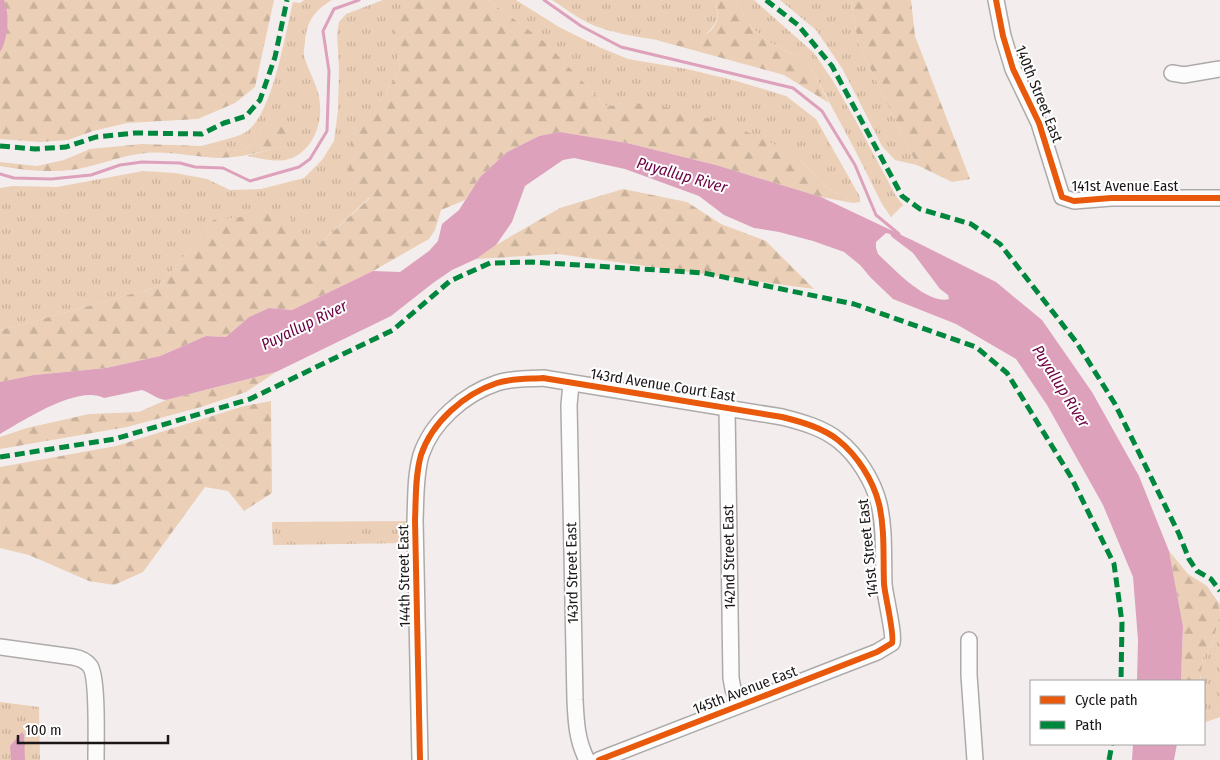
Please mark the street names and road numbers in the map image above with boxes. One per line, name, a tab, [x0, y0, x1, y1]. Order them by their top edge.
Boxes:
street label: 140th Street East	[1011, 43, 1067, 145]
street label: 141st Avenue East	[1072, 177, 1179, 195]
street label: 143rd Avenue Court East	[589, 365, 737, 405]
street label: 141st Street East	[854, 498, 882, 598]
street label: 142nd Street East	[719, 504, 739, 610]
street label: 143rd Street East	[562, 522, 582, 624]
street label: 144th Street East	[394, 524, 414, 627]
street label: 145th Avenue East	[690, 662, 800, 718]

